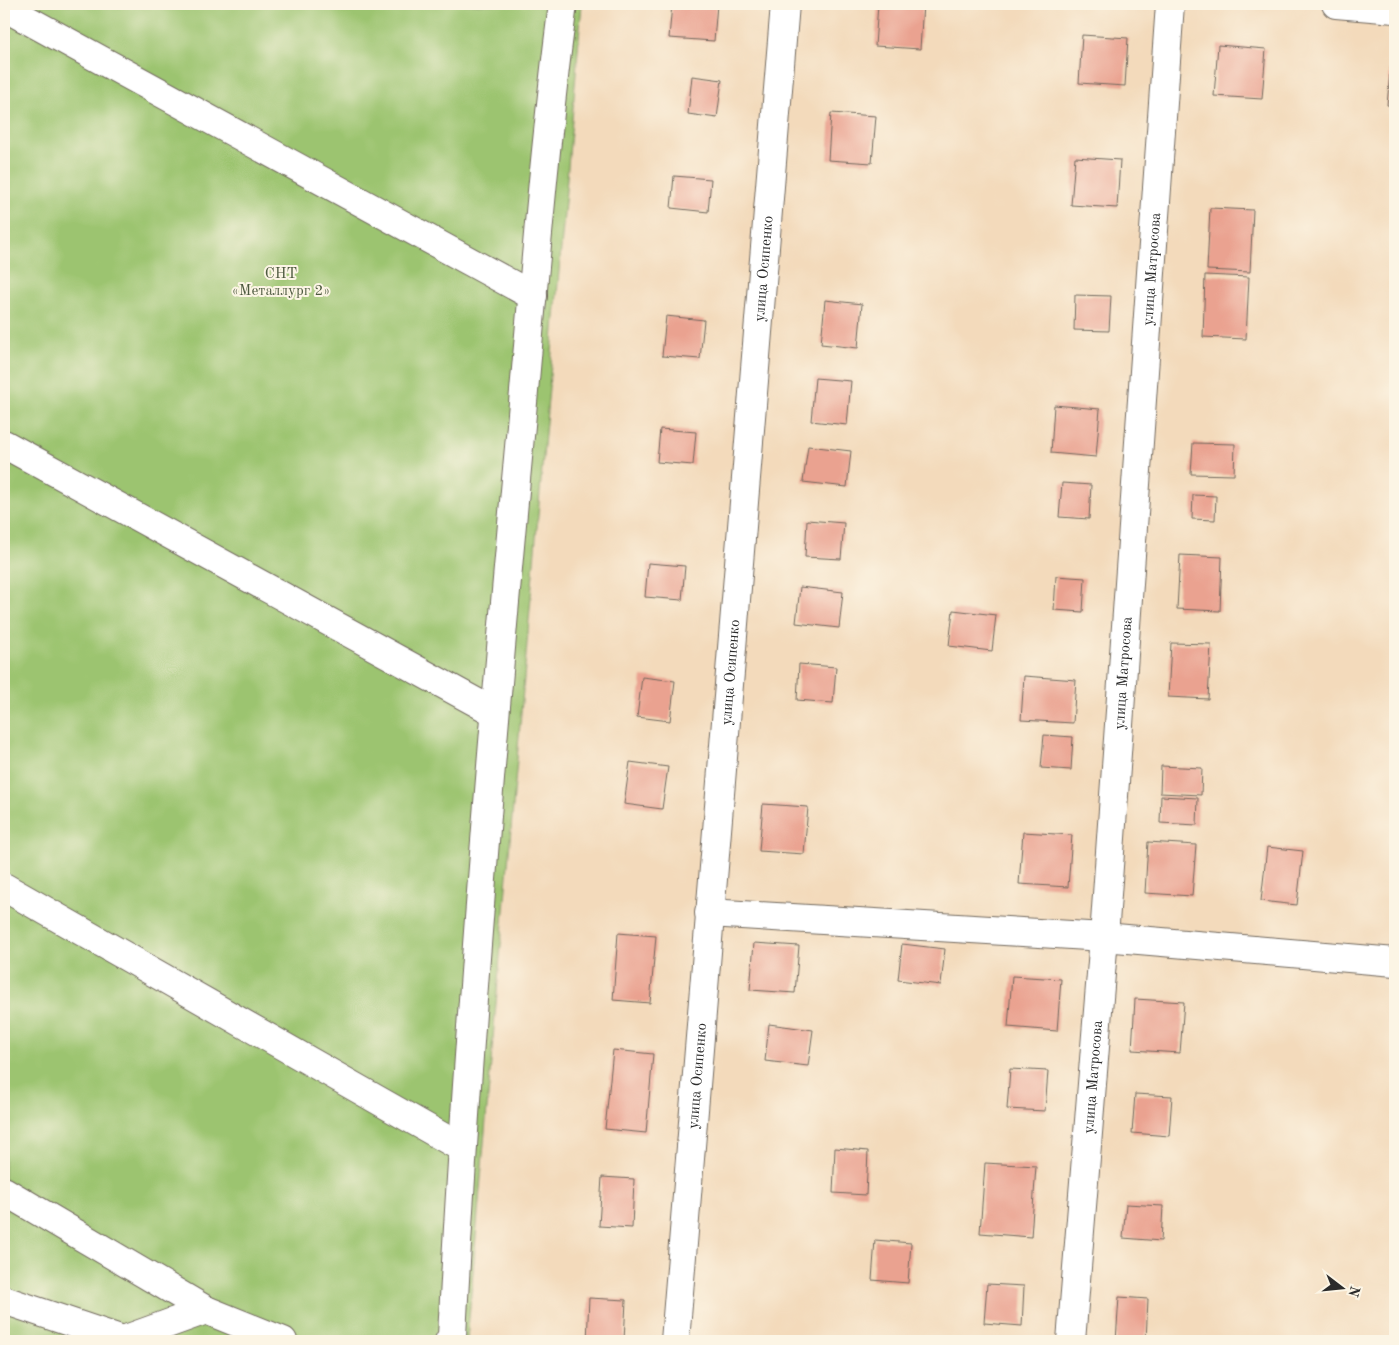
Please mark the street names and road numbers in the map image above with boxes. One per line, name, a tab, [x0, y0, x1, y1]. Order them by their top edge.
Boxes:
street label: улица Матросова	[1141, 211, 1164, 326]
street label: улица Осипенко	[753, 215, 777, 322]
street label: улица Матросова	[1113, 615, 1136, 730]
street label: улица Осипенко	[720, 619, 743, 726]
street label: улица Матросова	[1082, 1019, 1106, 1134]
street label: улица Осипенко	[686, 1023, 710, 1130]

